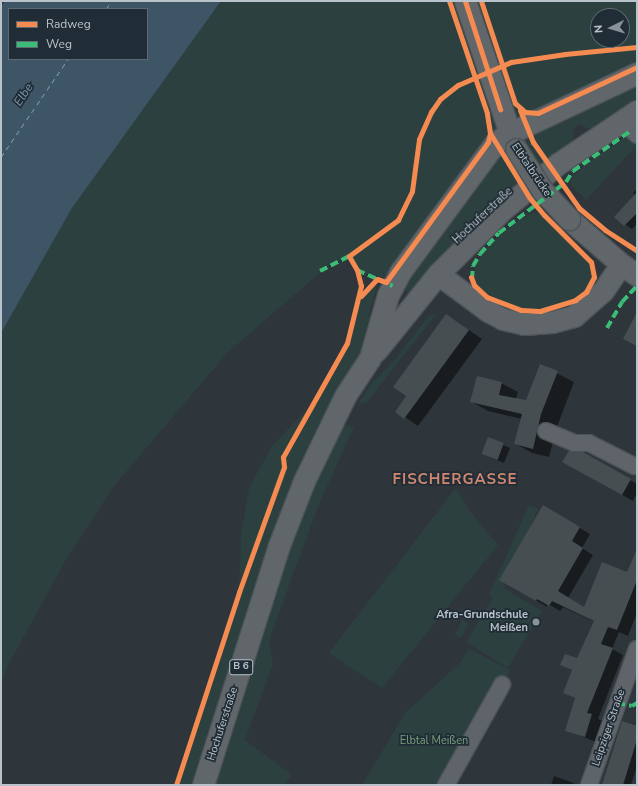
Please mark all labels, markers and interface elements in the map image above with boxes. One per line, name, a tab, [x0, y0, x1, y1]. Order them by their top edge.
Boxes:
legend	[8, 8, 148, 60]
north arrow	[590, 8, 630, 48]
text: Radweg	[46, 16, 91, 32]
text: N	[591, 24, 606, 34]
text: Weg	[46, 36, 72, 52]
water label: Elbe	[11, 81, 37, 109]
street label: Elbtalbrücke	[508, 141, 554, 199]
street label: Hochuferstraße	[450, 185, 516, 247]
district label: FISCHERGASSE	[392, 471, 518, 489]
place label: Afra-Grundschule Meißen	[436, 609, 528, 635]
marker: Afra-Grundschule Meißen	[531, 617, 541, 627]
road number: B 6	[229, 659, 253, 675]
street label: Hochuferstraße	[205, 686, 241, 762]
street label: Leipziger Straße	[590, 688, 628, 768]
park label: Elbtal Meißen	[400, 734, 468, 748]

